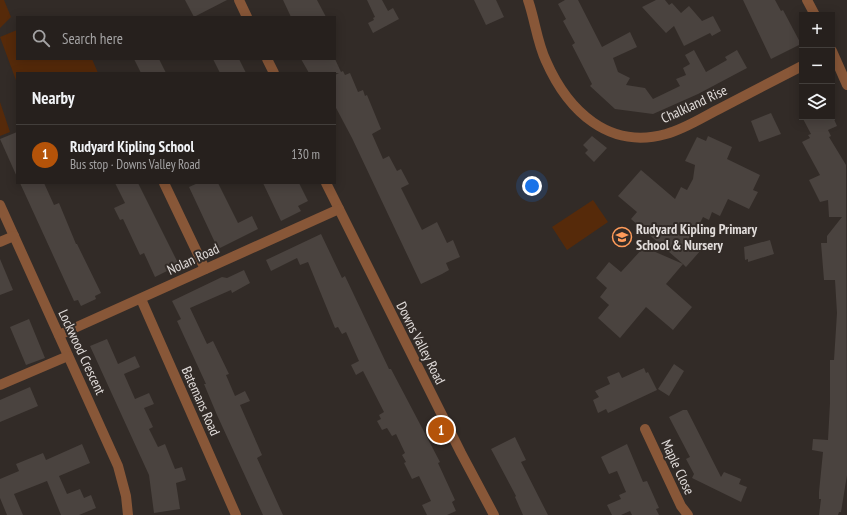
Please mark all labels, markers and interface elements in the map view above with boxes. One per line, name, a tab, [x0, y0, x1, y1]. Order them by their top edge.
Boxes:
map controls	[799, 12, 835, 120]
button: +	[799, 12, 835, 48]
search box	[16, 16, 336, 60]
icon: search	[30, 27, 52, 49]
text: Search here	[62, 29, 123, 48]
button: −	[799, 48, 835, 84]
street label: Chalkland Rise	[658, 81, 730, 127]
button: layers	[799, 84, 835, 120]
text: Nearby	[32, 87, 75, 109]
text: Rudyard Kipling School	[70, 137, 194, 156]
text: 1	[42, 146, 48, 163]
text: 130 m	[291, 146, 320, 163]
text: Bus stop · Downs Valley Road	[70, 156, 200, 173]
your location	[522, 176, 542, 196]
place label: Rudyard Kipling Primary School & Nursery	[636, 220, 757, 254]
school or university icon: Rudyard Kipling Primary School & Nursery	[611, 226, 633, 248]
street label: Nolan Road	[164, 239, 222, 279]
street label: Downs Valley Road	[392, 299, 450, 387]
street label: Lockwood Crescent	[54, 306, 110, 398]
street label: Batemans Road	[178, 363, 224, 439]
pin: 1	[428, 415, 454, 445]
street label: Maple Close	[657, 437, 699, 498]

